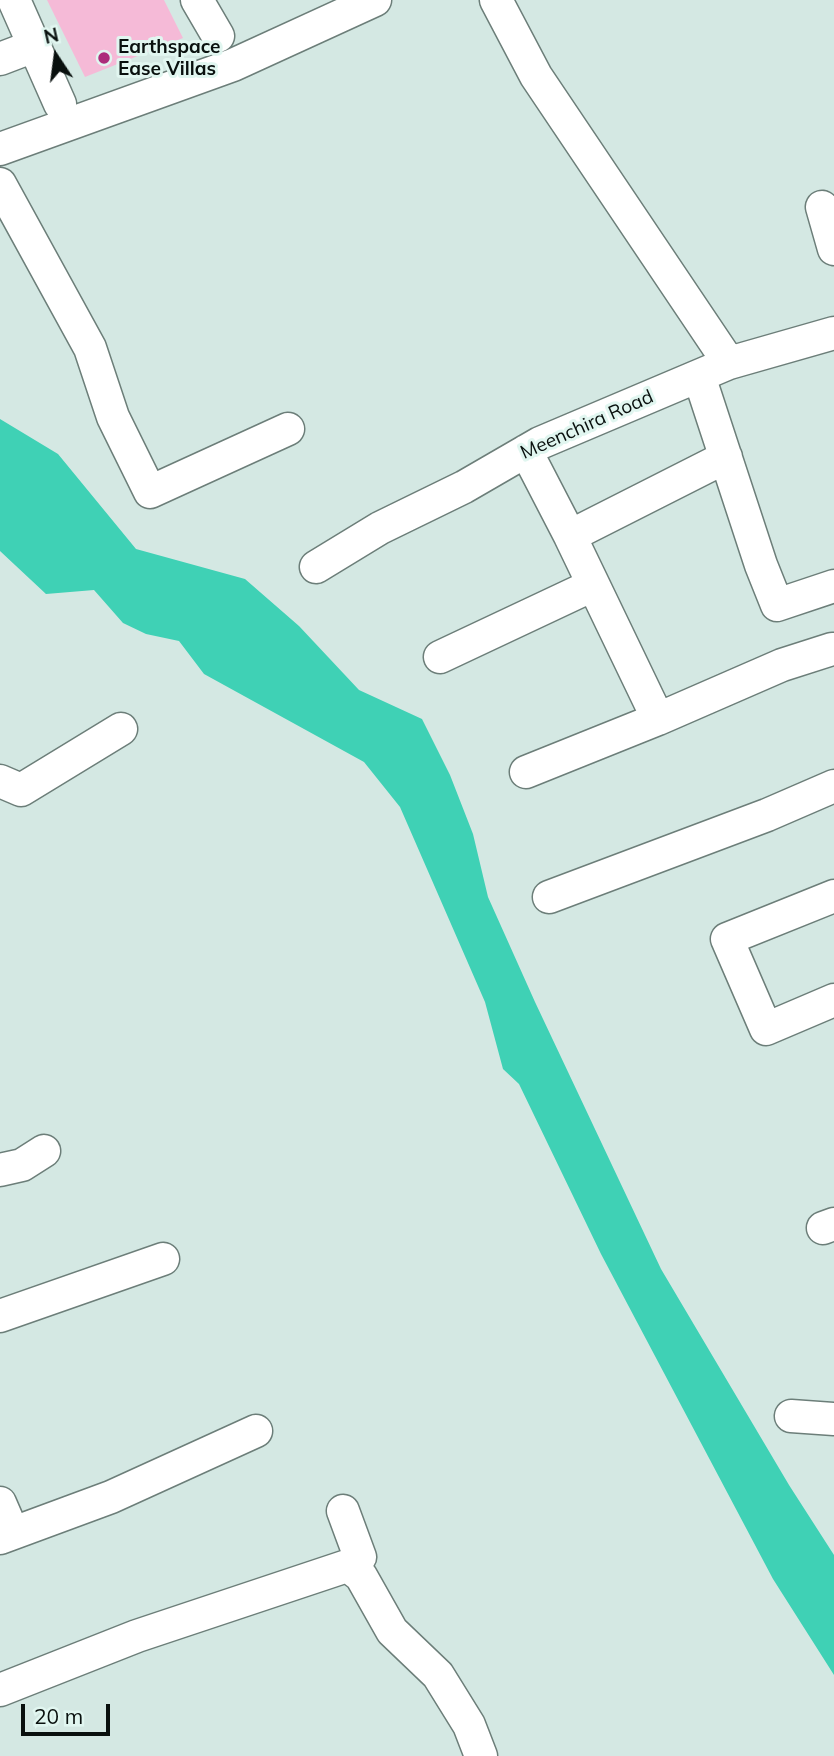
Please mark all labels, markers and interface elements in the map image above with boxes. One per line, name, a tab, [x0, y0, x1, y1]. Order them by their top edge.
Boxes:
north arrow	[21, 21, 91, 91]
text: N	[42, 22, 61, 49]
place label: Earthspace Ease Villas	[118, 36, 221, 80]
marker: Earthspace Ease Villas	[96, 50, 112, 66]
street label: Meenchira Road	[517, 386, 657, 464]
scale bar	[24, 1690, 114, 1734]
text: 20 m	[34, 1703, 83, 1729]

